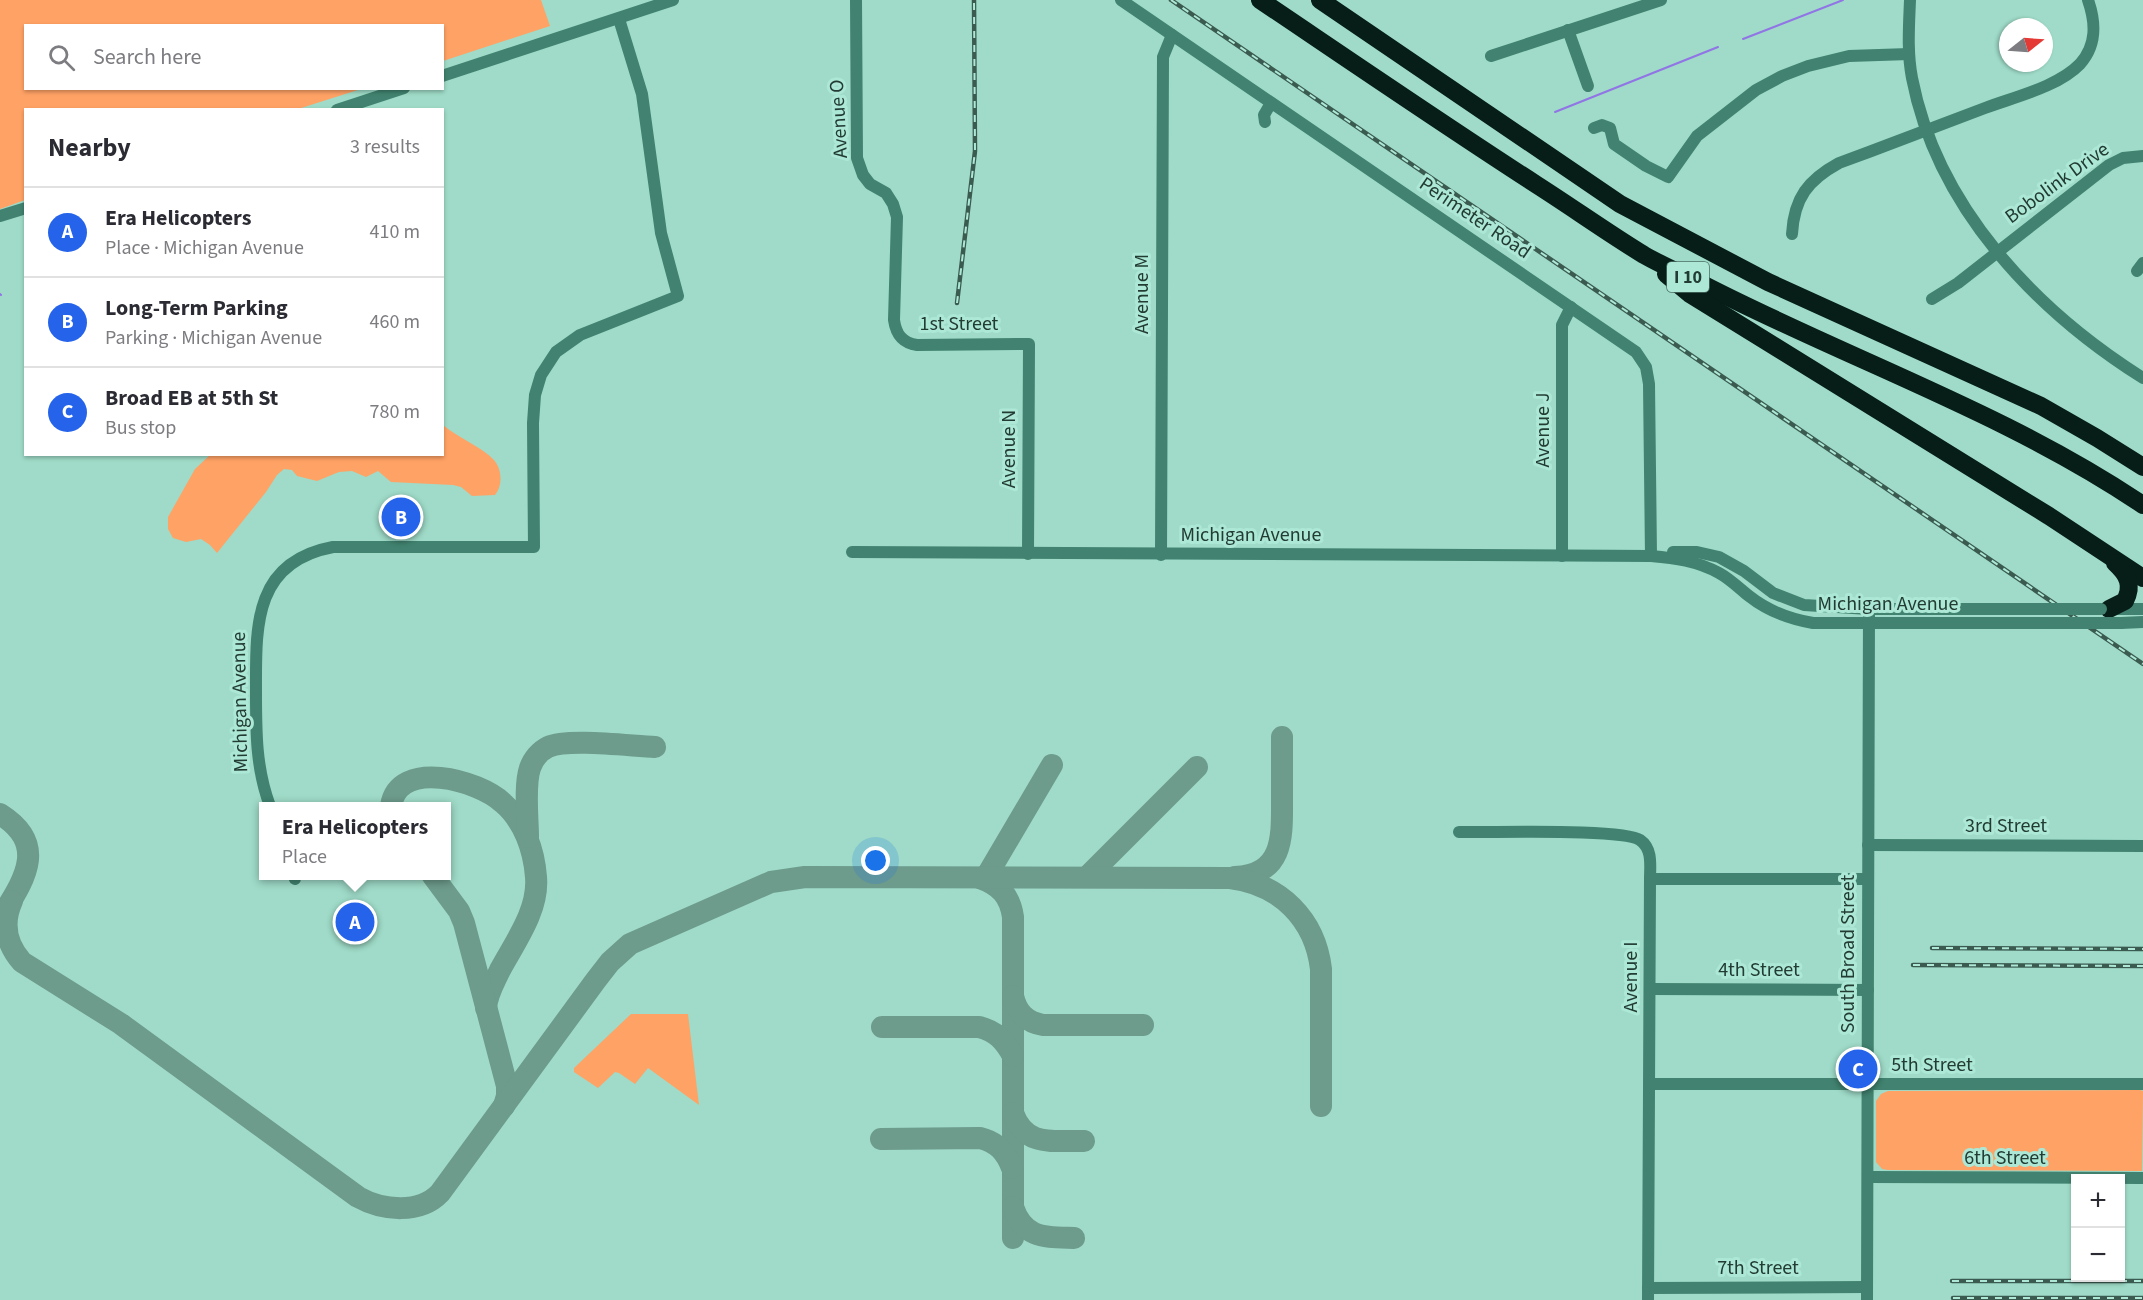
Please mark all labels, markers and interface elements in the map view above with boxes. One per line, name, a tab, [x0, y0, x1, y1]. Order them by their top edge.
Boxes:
north arrow	[1999, 18, 2053, 72]
search box	[24, 24, 444, 90]
icon: search	[45, 41, 78, 74]
text: Search here	[93, 41, 201, 73]
street label: Avenue O	[823, 79, 855, 159]
text: Nearby	[48, 129, 131, 166]
text: 3 results	[350, 133, 420, 161]
street label: Bobolink Drive	[1999, 136, 2115, 230]
street label: Perimeter Road	[1414, 170, 1536, 266]
text: Era Helicopters	[105, 202, 251, 234]
text: A	[62, 218, 73, 246]
text: 410 m	[370, 218, 420, 246]
text: Place · Michigan Avenue	[105, 234, 304, 262]
street label: Avenue M	[1128, 254, 1156, 334]
road number: I 10	[1667, 262, 1709, 292]
text: Long-Term Parking	[105, 292, 288, 324]
text: B	[61, 308, 74, 336]
text: 460 m	[370, 308, 420, 336]
street label: 1st Street	[920, 310, 999, 338]
text: Parking · Michigan Avenue	[105, 324, 322, 352]
text: Broad EB at 5th St	[105, 382, 278, 414]
street label: Avenue J	[1529, 392, 1557, 468]
text: C	[62, 398, 73, 426]
text: 780 m	[370, 398, 420, 426]
street label: Avenue N	[995, 410, 1023, 488]
text: Bus stop	[105, 414, 176, 442]
pin: B	[382, 494, 420, 540]
street label: Michigan Avenue	[1181, 521, 1321, 549]
street label: Michigan Avenue	[1818, 590, 1958, 618]
street label: Michigan Avenue	[225, 631, 255, 773]
popup	[259, 802, 451, 880]
text: Era Helicopters	[282, 811, 428, 843]
street label: 3rd Street	[1965, 812, 2047, 840]
text: Place	[282, 843, 327, 871]
your location	[861, 846, 890, 875]
street label: South Broad Street	[1834, 875, 1862, 1033]
pin: A	[336, 900, 374, 944]
street label: Avenue I	[1617, 942, 1645, 1012]
street label: 4th Street	[1718, 956, 1800, 984]
pin: C	[1838, 1046, 1878, 1092]
street label: 5th Street	[1891, 1051, 1973, 1079]
street label: 6th Street	[1964, 1144, 2046, 1172]
map controls	[2071, 1174, 2125, 1282]
button: +	[2071, 1174, 2125, 1228]
button: −	[2071, 1228, 2125, 1282]
street label: 7th Street	[1717, 1254, 1799, 1282]

